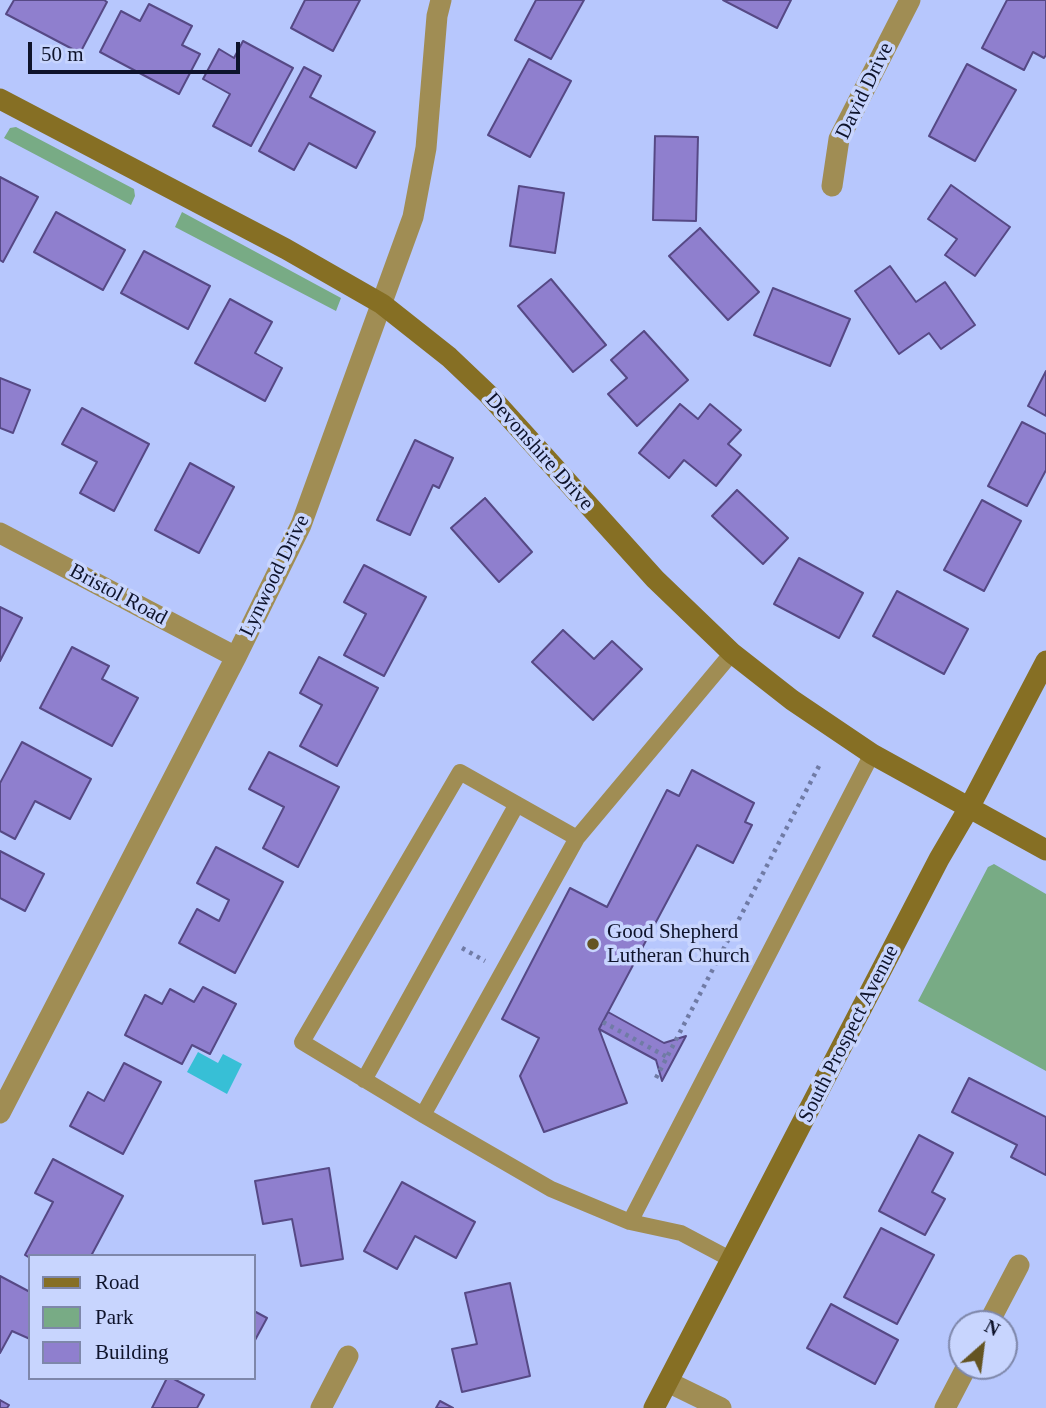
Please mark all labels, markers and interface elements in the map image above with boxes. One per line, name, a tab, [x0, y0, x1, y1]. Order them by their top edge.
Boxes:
scale bar	[32, 28, 243, 72]
street label: David Drive	[831, 39, 899, 143]
text: 50 m	[41, 42, 84, 66]
street label: Devonshire Drive	[479, 388, 599, 516]
street label: Lynwood Drive	[235, 511, 315, 641]
street label: Bristol Road	[65, 559, 171, 631]
place label: Good Shepherd Lutheran Church	[607, 919, 750, 969]
marker: Good Shepherd Lutheran Church	[585, 936, 601, 952]
street label: South Prospect Avenue	[793, 941, 905, 1127]
legend	[28, 1254, 256, 1380]
text: Road	[95, 1270, 139, 1294]
text: Park	[95, 1305, 134, 1329]
north arrow	[948, 1310, 1018, 1380]
text: N	[981, 1315, 1003, 1340]
text: Building	[95, 1340, 169, 1364]

